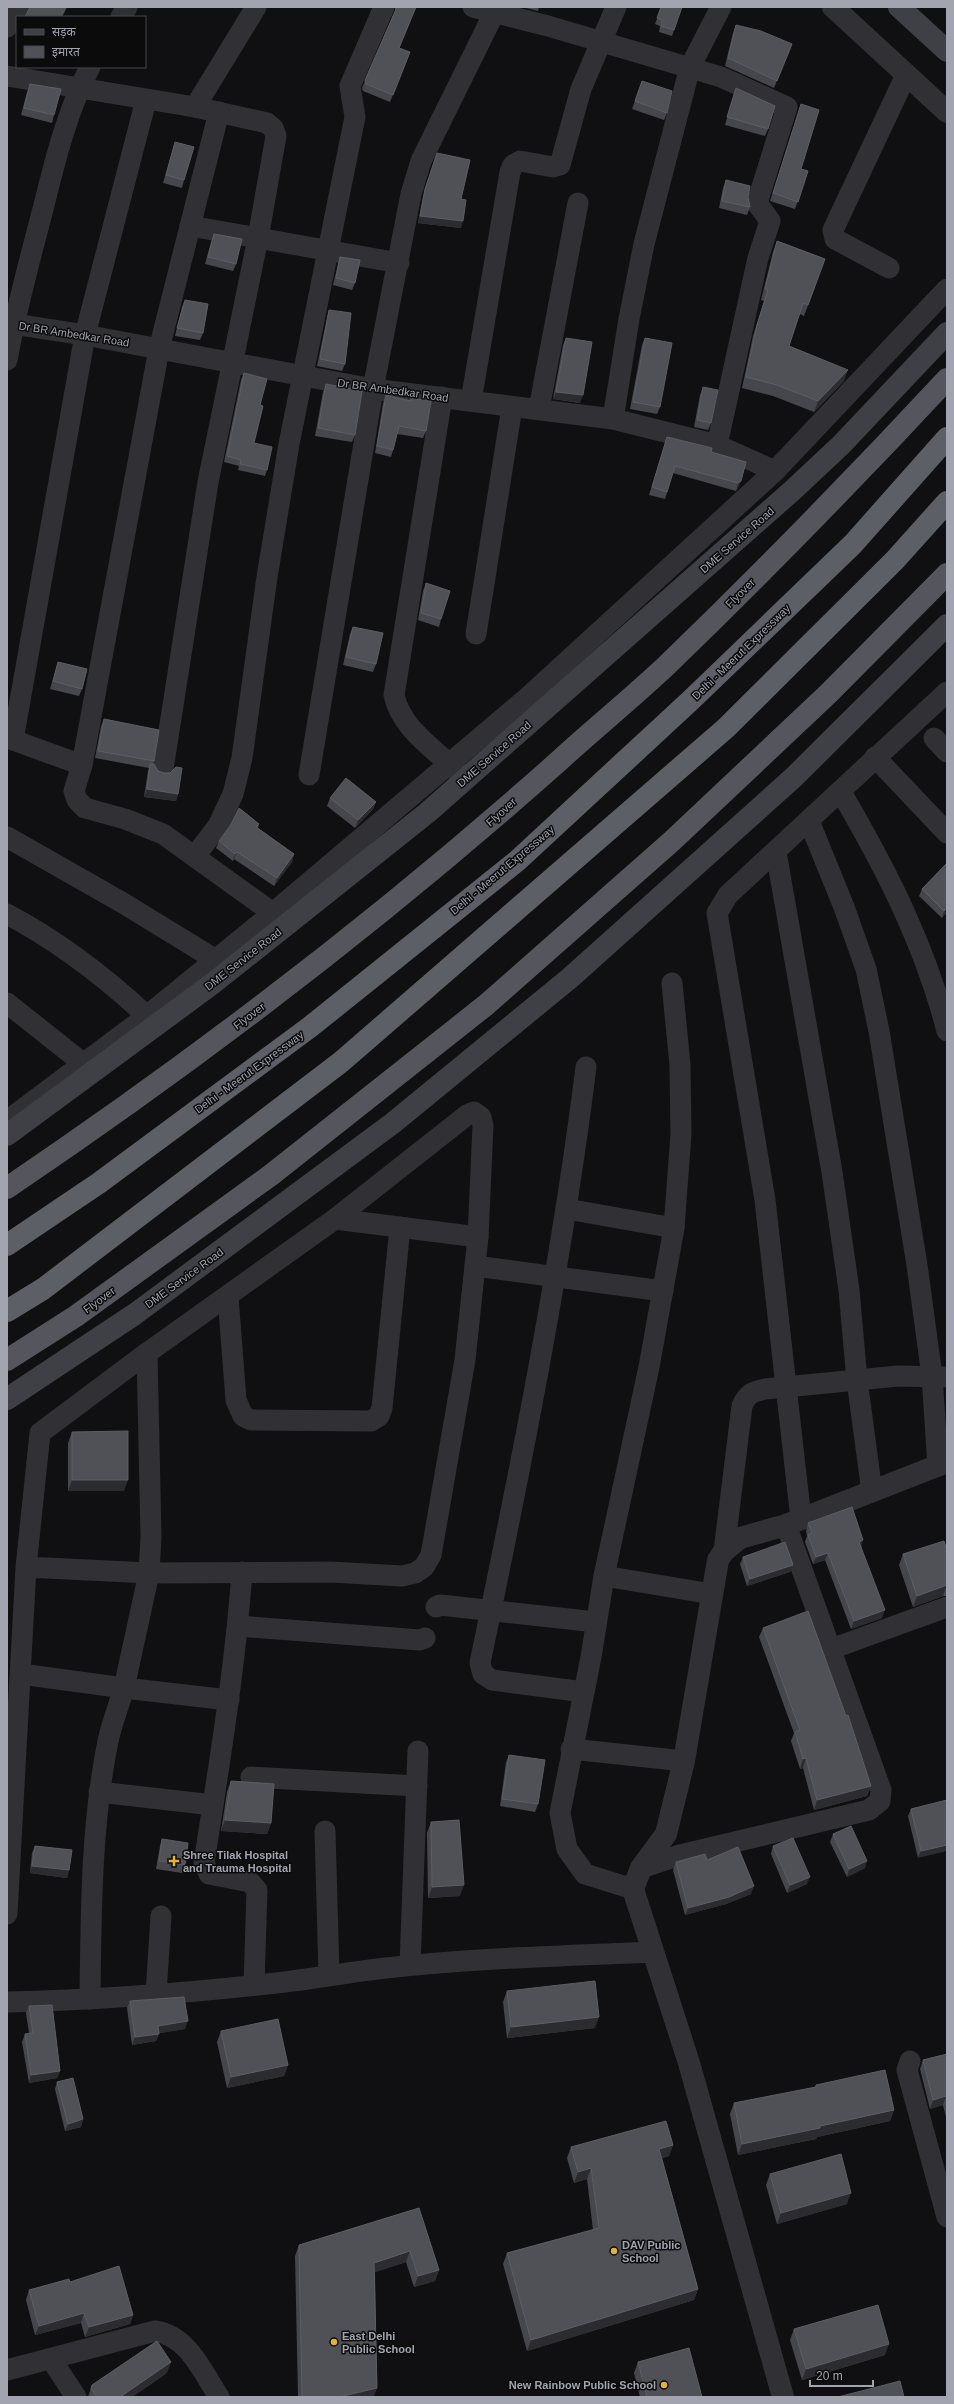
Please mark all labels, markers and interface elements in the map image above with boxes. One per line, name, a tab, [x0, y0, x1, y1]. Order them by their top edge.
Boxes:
legend	[16, 16, 146, 68]
text: सड़क	[52, 25, 77, 39]
text: इमारत	[52, 45, 81, 59]
street label: Dr BR Ambedkar Road	[18, 319, 130, 349]
street label: Dr BR Ambedkar Road	[337, 376, 449, 404]
street label: DME Service Road	[698, 505, 776, 575]
street label: Flyover	[723, 576, 757, 610]
street label: Delhi - Meerut Expressway	[690, 602, 793, 702]
street label: DME Service Road	[455, 719, 533, 789]
street label: Flyover	[484, 795, 519, 829]
street label: Delhi - Meerut Expressway	[448, 823, 557, 917]
street label: DME Service Road	[202, 925, 284, 993]
street label: Flyover	[231, 1000, 267, 1032]
street label: Delhi - Meerut Expressway	[192, 1028, 306, 1115]
street label: DME Service Road	[143, 1246, 225, 1310]
street label: Flyover	[81, 1284, 117, 1315]
place label: Shree Tilak Hospital and Trauma Hospital	[183, 1849, 291, 1874]
marker: Shree Tilak Hospital and Trauma Hospital	[168, 1855, 180, 1867]
place label: DAV Public School	[622, 2239, 680, 2264]
marker: DAV Public School	[609, 2246, 619, 2256]
place label: East Delhi Public School	[342, 2330, 415, 2355]
marker: East Delhi Public School	[329, 2337, 339, 2347]
scale bar	[810, 2362, 873, 2388]
text: 20 m	[816, 2369, 843, 2383]
place label: New Rainbow Public School	[509, 2379, 656, 2391]
marker: New Rainbow Public School	[659, 2380, 669, 2390]

